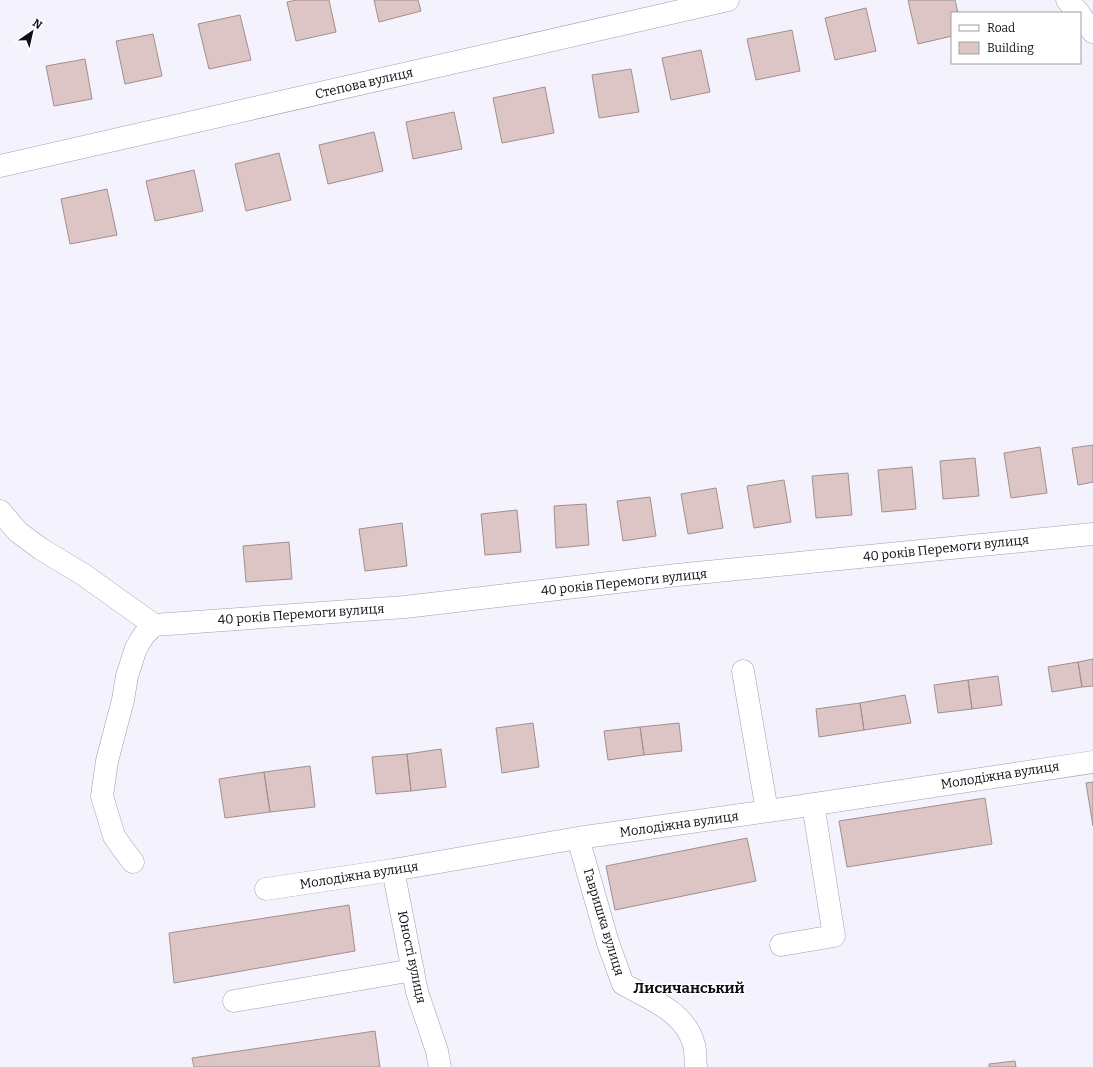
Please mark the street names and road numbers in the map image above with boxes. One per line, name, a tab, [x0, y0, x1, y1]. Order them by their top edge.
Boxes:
street label: Степова вулиця	[314, 64, 414, 102]
street label: 40 років Перемоги вулиця	[862, 532, 1030, 564]
street label: 40 років Перемоги вулиця	[540, 566, 708, 598]
street label: 40 років Перемоги вулиця	[217, 601, 385, 627]
street label: Молодіжна вулиця	[940, 758, 1060, 792]
street label: Молодіжна вулиця	[619, 808, 739, 840]
street label: Молодіжна вулиця	[299, 858, 419, 892]
street label: Гавришка вулиця	[581, 867, 627, 977]
street label: Юності вулиця	[395, 909, 429, 1005]

